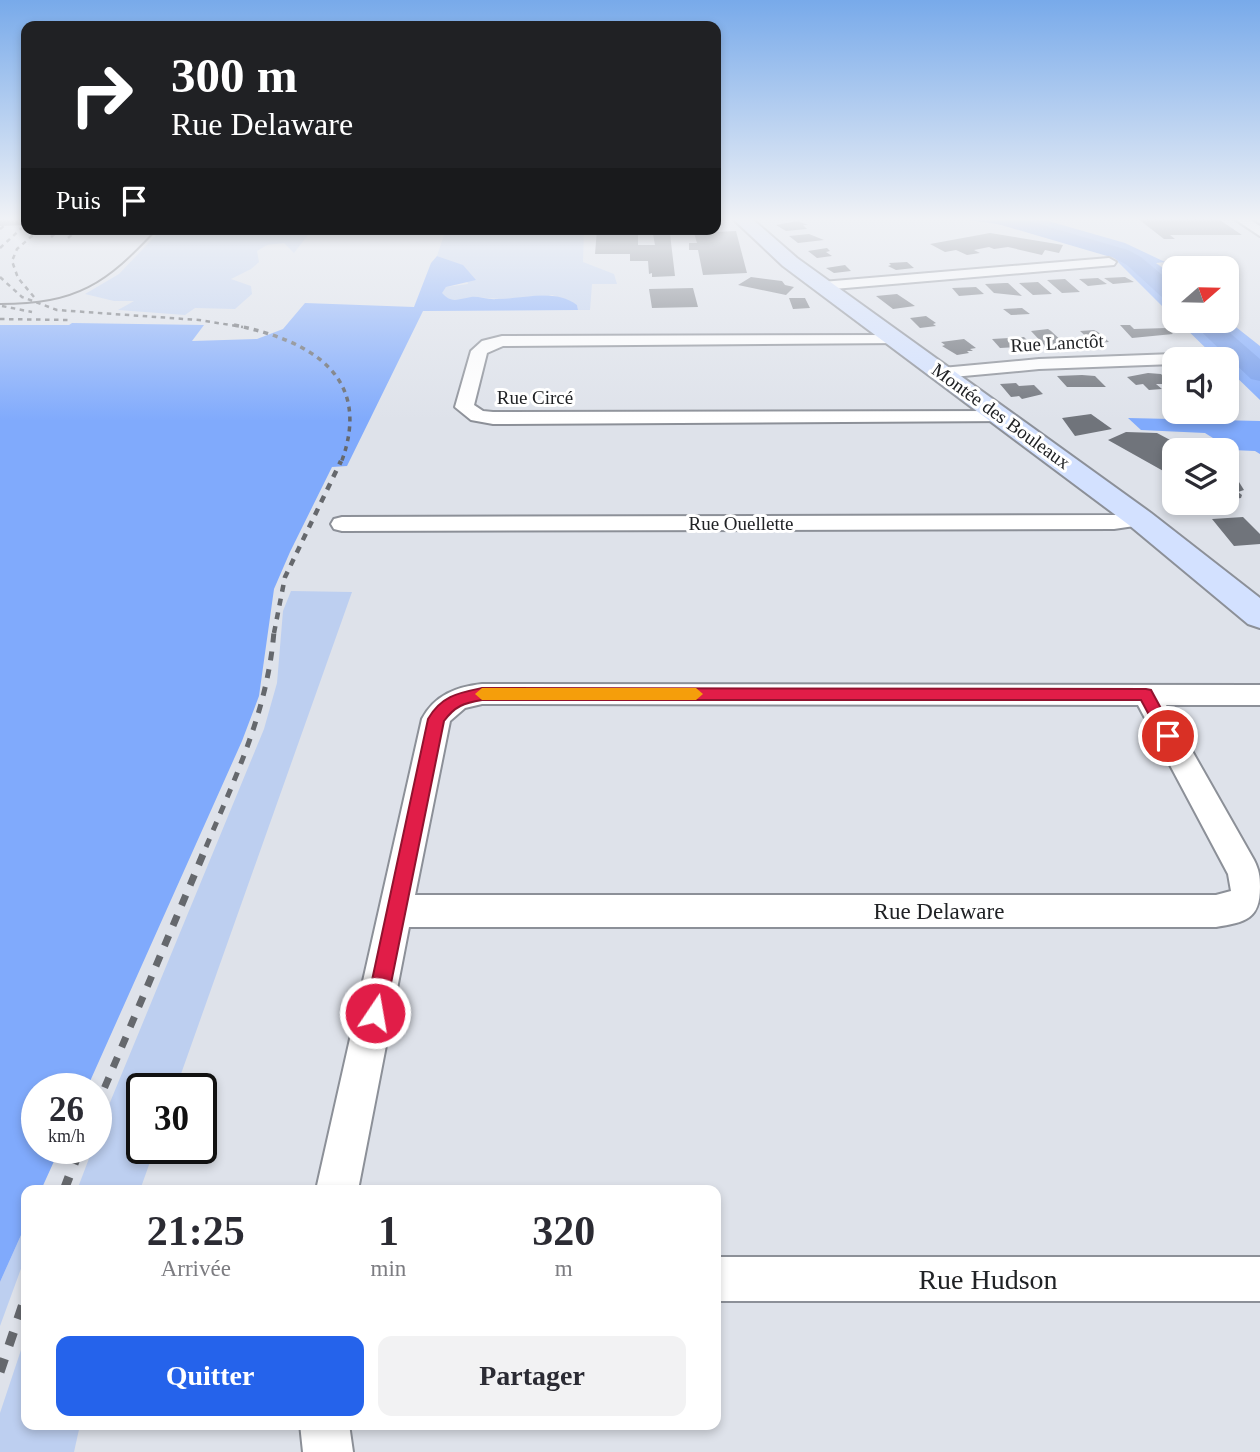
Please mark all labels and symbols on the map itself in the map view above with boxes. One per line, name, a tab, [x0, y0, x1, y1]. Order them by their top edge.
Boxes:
north arrow	[1162, 256, 1239, 332]
street label: Rue Lanctôt	[1010, 330, 1105, 356]
street label: Montée des Bouleaux	[928, 359, 1075, 473]
street label: Rue Circé	[497, 387, 573, 408]
street label: Rue Ouellette	[689, 513, 794, 534]
pin	[1138, 706, 1198, 766]
street label: Rue Delaware	[874, 899, 1004, 924]
position arrow	[338, 976, 412, 1050]
speed limit sign: 30	[126, 1073, 217, 1164]
street label: Rue Hudson	[918, 1264, 1058, 1295]

